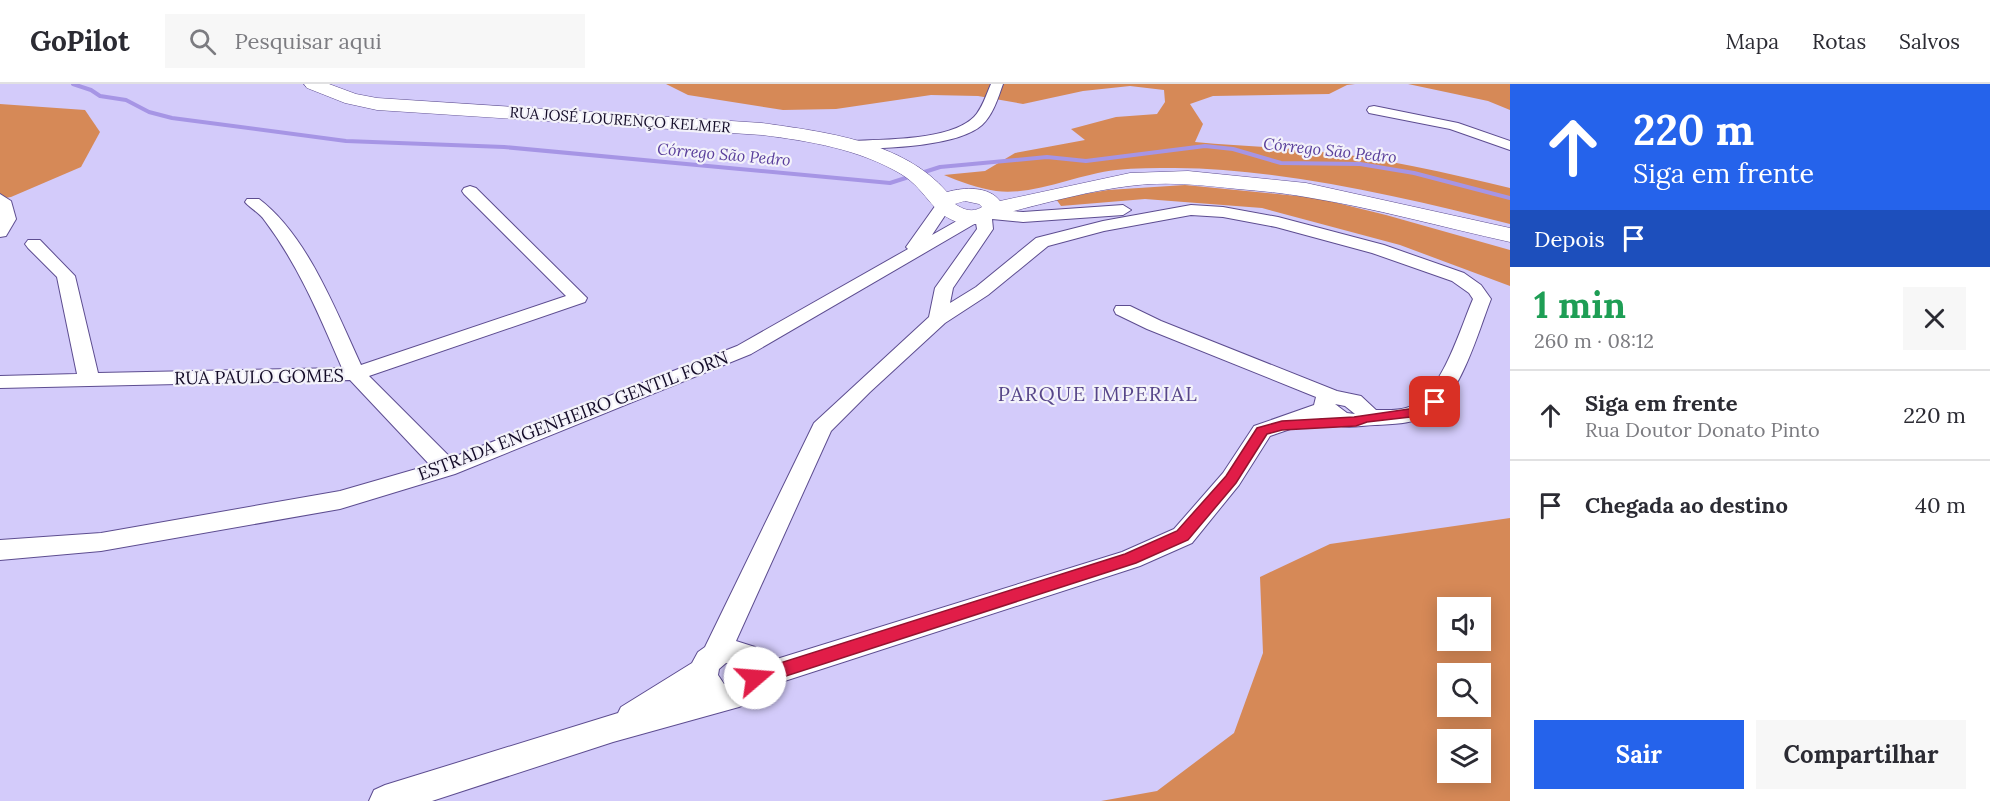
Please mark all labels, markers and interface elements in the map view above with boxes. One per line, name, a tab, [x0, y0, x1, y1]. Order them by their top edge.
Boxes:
search box	[165, 14, 585, 68]
text: GoPilot	[30, 23, 129, 59]
icon: search	[186, 25, 219, 58]
text: Pesquisar aqui	[234, 27, 382, 55]
text: Mapa	[1726, 28, 1779, 55]
text: Rotas	[1812, 28, 1866, 55]
text: Salvos	[1899, 28, 1960, 55]
street label: RUA JOSÉ LOURENÇO KELMER	[509, 102, 732, 137]
text: 220 m	[1633, 103, 1754, 157]
icon: ahead	[1534, 108, 1612, 186]
water label: Córrego São Pedro	[1262, 133, 1398, 167]
water label: Córrego São Pedro	[656, 138, 792, 170]
text: Siga em frente	[1633, 156, 1814, 190]
icon: arrive	[1617, 222, 1650, 255]
text: Depois	[1534, 225, 1605, 253]
text: 1 min	[1534, 282, 1626, 328]
button: close	[1903, 287, 1966, 350]
text: 260 m · 08:12	[1534, 328, 1654, 353]
street label: ESTRADA ENGENHEIRO GENTIL FORN	[414, 346, 731, 486]
street label: RUA PAULO GOMES	[174, 364, 344, 389]
pin	[1409, 376, 1460, 427]
district label: PARQUE IMPERIAL	[998, 381, 1198, 406]
icon: arrive	[1418, 385, 1451, 418]
text: Siga em frente	[1585, 389, 1738, 417]
icon: ahead	[1534, 399, 1567, 432]
text: 220 m	[1903, 401, 1966, 429]
text: Rua Doutor Donato Pinto	[1585, 417, 1820, 442]
icon: arrive	[1534, 489, 1567, 522]
text: Chegada ao destino	[1585, 491, 1788, 519]
text: 40 m	[1915, 491, 1966, 519]
map controls	[1437, 597, 1491, 783]
button: sound	[1437, 597, 1491, 651]
position arrow	[723, 646, 787, 710]
button: search	[1437, 663, 1491, 717]
button: Sair	[1534, 720, 1744, 789]
button: Compartilhar	[1756, 720, 1966, 789]
button: layers	[1437, 729, 1491, 783]

